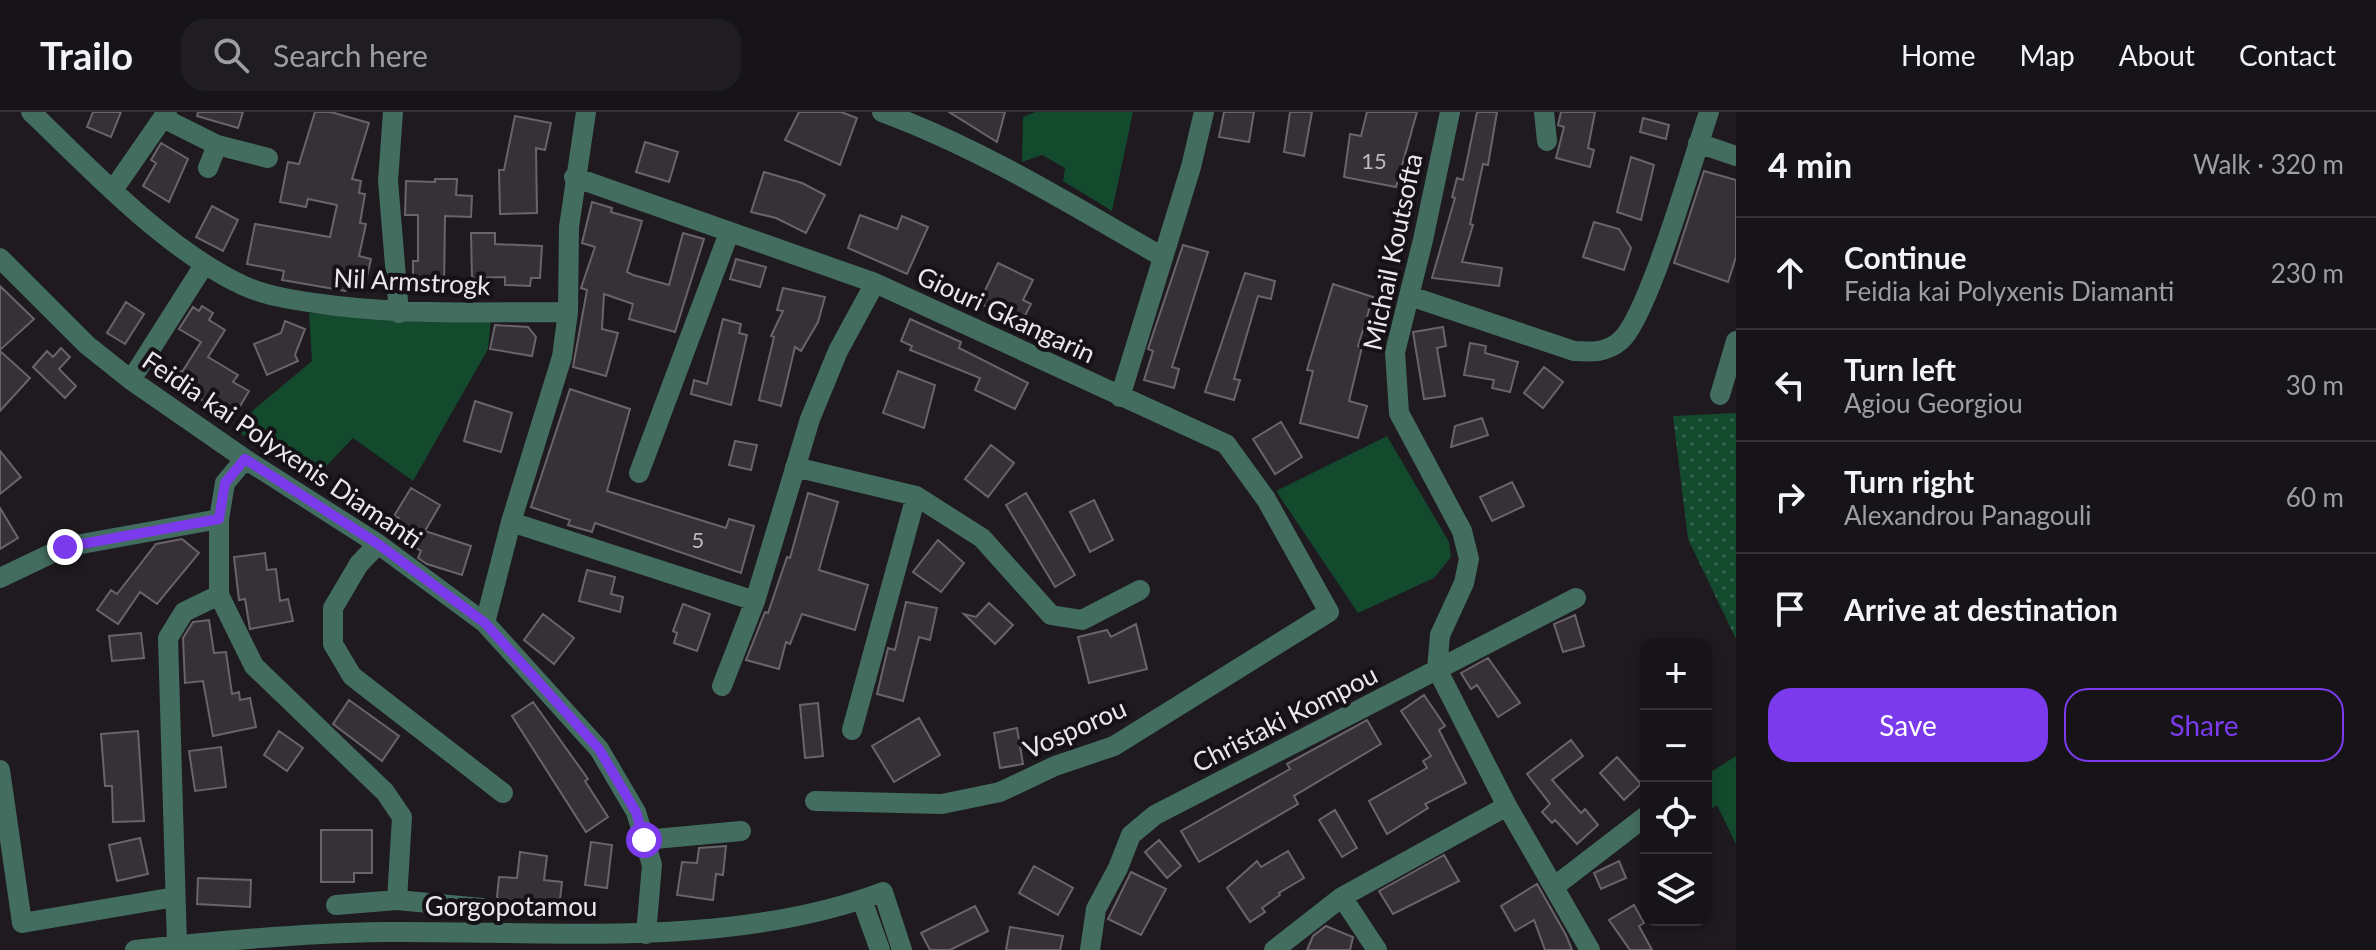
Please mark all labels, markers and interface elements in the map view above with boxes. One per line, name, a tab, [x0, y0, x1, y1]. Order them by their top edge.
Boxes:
search box	[181, 19, 741, 91]
text: Trailo	[40, 32, 133, 78]
icon: search	[209, 33, 253, 77]
text: Search here	[273, 37, 428, 73]
text: Home	[1901, 38, 1976, 72]
text: Map	[2020, 38, 2075, 72]
text: About	[2119, 38, 2195, 72]
text: Contact	[2239, 38, 2336, 72]
text: 4 min	[1768, 144, 1852, 185]
house number: 15	[1361, 147, 1387, 174]
text: Walk · 320 m	[2193, 148, 2344, 180]
street label: Michail Koutsofta	[1356, 151, 1428, 353]
text: Continue	[1844, 239, 1967, 275]
icon: ahead	[1768, 251, 1812, 295]
text: 230 m	[2271, 257, 2344, 289]
street label: Giouri Gkangarin	[912, 259, 1101, 369]
street label: Nil Armstrogk	[333, 261, 492, 301]
text: Feidia kai Polyxenis Diamanti	[1844, 275, 2174, 307]
street label: Feidia kai Polyxenis Diamanti	[137, 344, 428, 555]
text: Turn left	[1844, 351, 1956, 387]
icon: left	[1768, 363, 1812, 407]
text: 30 m	[2286, 369, 2344, 401]
text: Agiou Georgiou	[1844, 387, 2023, 419]
text: Turn right	[1844, 463, 1974, 499]
icon: right	[1768, 475, 1812, 519]
text: 60 m	[2286, 481, 2344, 513]
text: Alexandrou Panagouli	[1844, 499, 2091, 531]
house number: 5	[692, 526, 704, 553]
route end	[47, 529, 83, 565]
icon: arrive	[1768, 587, 1812, 631]
text: Arrive at destination	[1844, 591, 2118, 627]
map controls	[1640, 638, 1712, 926]
button: +	[1640, 638, 1712, 710]
street label: Christaki Kompou	[1187, 658, 1382, 779]
button: Save	[1768, 688, 2048, 762]
button: Share	[2064, 688, 2344, 762]
street label: Vosporou	[1018, 691, 1131, 765]
button: −	[1640, 710, 1712, 782]
button: locate	[1640, 782, 1712, 854]
route start	[626, 822, 662, 858]
button: layers	[1640, 854, 1712, 926]
street label: Gorgopotamou	[425, 890, 597, 922]

